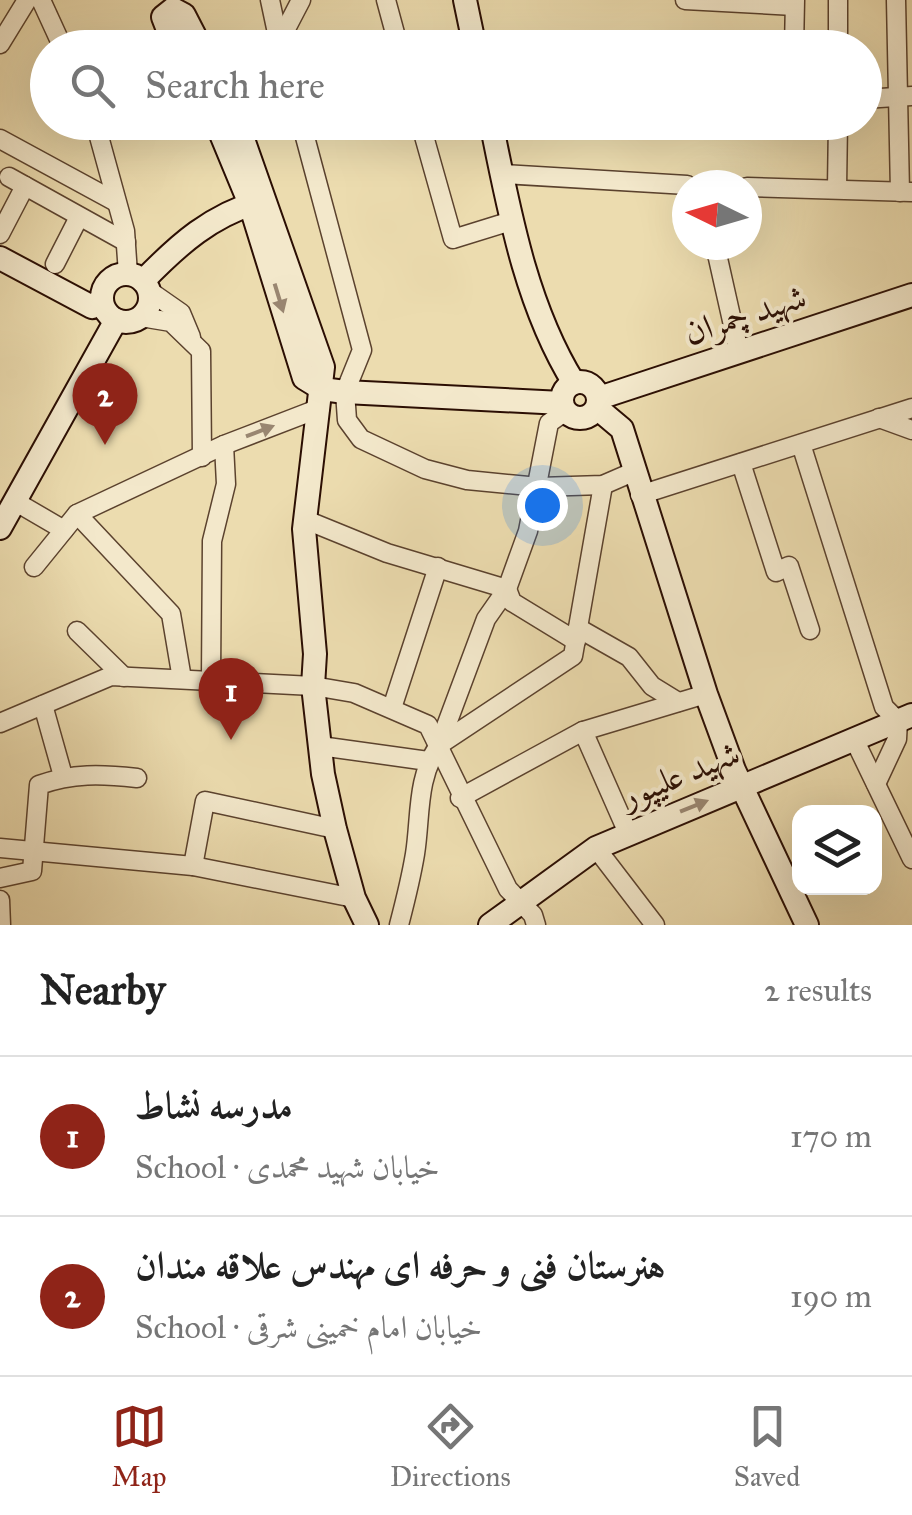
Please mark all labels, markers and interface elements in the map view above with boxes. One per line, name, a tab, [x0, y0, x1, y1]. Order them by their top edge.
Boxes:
search box	[30, 30, 882, 140]
icon: search	[65, 58, 120, 113]
text: Search here	[145, 62, 325, 108]
north arrow	[672, 170, 762, 260]
street label: شهید چمران	[679, 275, 812, 355]
one-way arrow	[272, 283, 287, 313]
pin: 2	[72, 362, 138, 445]
one-way arrow	[245, 423, 275, 438]
your location	[517, 480, 568, 531]
pin: 1	[198, 658, 264, 740]
street label: شهید علیپور	[612, 731, 747, 821]
one-way arrow	[679, 798, 709, 814]
map controls	[792, 805, 882, 895]
button: layers	[792, 805, 882, 895]
text: Nearby	[40, 964, 165, 1016]
text: 2 results	[764, 971, 872, 1010]
text: مدرسه نشاط	[135, 1082, 293, 1128]
text: 1	[66, 1117, 79, 1156]
text: 170 m	[790, 1117, 872, 1156]
text: School · خیابان شهید محمدی	[135, 1148, 440, 1187]
text: هنرستان فنی و حرفه ای مهندس علاقه مندان	[135, 1242, 665, 1288]
text: 2	[65, 1277, 80, 1316]
text: 190 m	[790, 1277, 872, 1316]
text: School · خیابان امام خمینی شرقی	[135, 1308, 482, 1347]
tab: Map	[112, 1399, 167, 1494]
tab: Directions	[390, 1399, 511, 1494]
tab: Saved	[734, 1399, 800, 1494]

